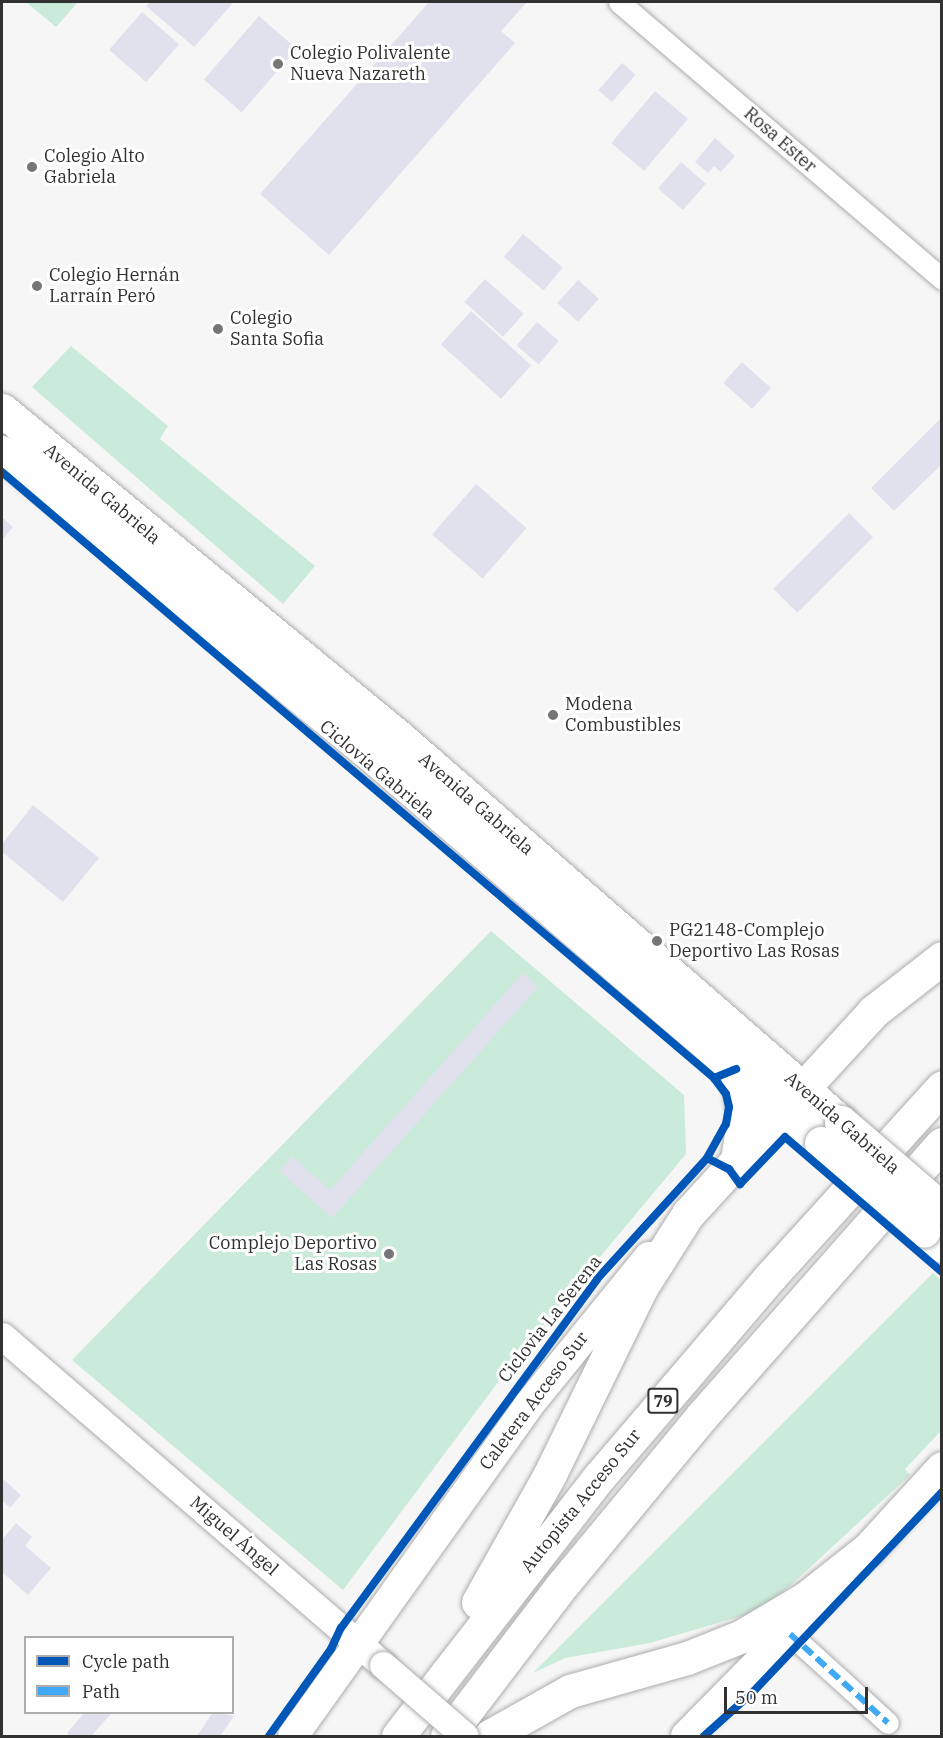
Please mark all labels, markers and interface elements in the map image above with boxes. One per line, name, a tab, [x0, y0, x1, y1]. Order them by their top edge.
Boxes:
place label: Colegio Polivalente Nueva Nazareth	[290, 43, 450, 86]
marker: Colegio Polivalente Nueva Nazareth	[271, 57, 285, 71]
street label: Rosa Ester	[739, 103, 821, 177]
place label: Colegio Alto Gabriela	[44, 146, 145, 188]
marker: Colegio Alto Gabriela	[25, 160, 39, 174]
place label: Colegio Hernán Larraín Peró	[49, 265, 180, 308]
marker: Colegio Hernán Larraín Peró	[30, 279, 44, 293]
place label: Colegio Santa Sofia	[230, 308, 324, 350]
marker: Colegio Santa Sofia	[211, 322, 225, 336]
street label: Avenida Gabriela	[39, 439, 165, 549]
place label: Modena Combustibles	[565, 694, 681, 736]
marker: Modena Combustibles	[546, 708, 560, 722]
street label: Ciclovía Gabriela	[315, 716, 439, 824]
street label: Avenida Gabriela	[414, 748, 538, 860]
place label: PG2148-Complejo Deportivo Las Rosas	[669, 920, 840, 962]
marker: PG2148-Complejo Deportivo Las Rosas	[650, 934, 664, 948]
street label: Avenida Gabriela	[780, 1067, 904, 1179]
place label: Complejo Deportivo Las Rosas	[209, 1233, 377, 1276]
marker: Complejo Deportivo Las Rosas	[382, 1247, 396, 1261]
street label: Ciclovìa La Serena	[494, 1251, 606, 1387]
street label: Caletera Acceso Sur	[475, 1328, 593, 1474]
road number: 79	[646, 1388, 680, 1414]
street label: Autopista Acceso Sur	[517, 1425, 645, 1577]
street label: Miguel Ángel	[185, 1492, 283, 1580]
legend	[24, 1636, 234, 1714]
text: Cycle path	[82, 1650, 170, 1673]
scale bar	[727, 1675, 871, 1713]
text: Path	[82, 1680, 120, 1703]
text: 50 m	[735, 1686, 778, 1709]

